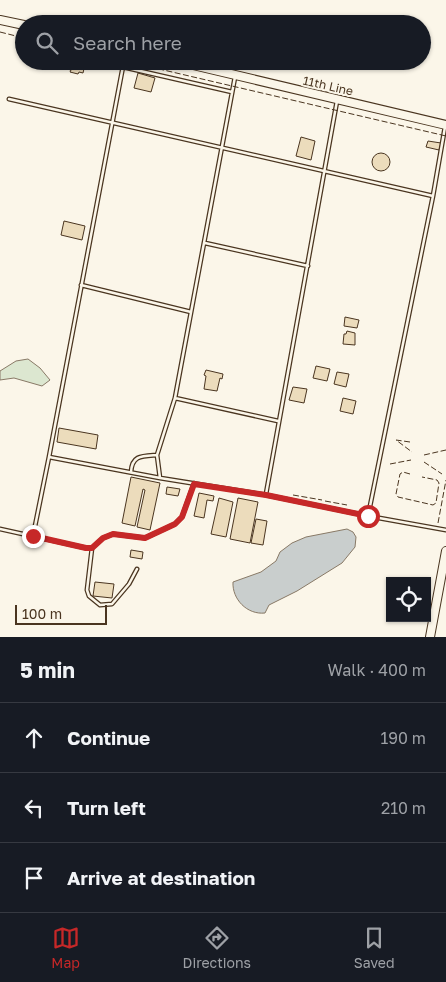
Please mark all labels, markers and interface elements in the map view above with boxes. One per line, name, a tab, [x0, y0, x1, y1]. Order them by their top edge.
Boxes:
search box	[15, 15, 431, 70]
icon: search	[33, 29, 61, 57]
text: Search here	[73, 31, 182, 54]
street label: 11th Line	[301, 72, 355, 99]
route start	[357, 505, 380, 528]
route end	[22, 525, 45, 548]
map controls	[386, 577, 431, 622]
button: locate	[386, 577, 431, 622]
scale bar	[15, 602, 108, 625]
text: 100 m	[22, 605, 62, 622]
text: 5 min	[20, 657, 75, 683]
text: Walk · 400 m	[328, 660, 426, 680]
icon: ahead	[20, 724, 48, 752]
text: Continue	[67, 726, 150, 749]
text: 190 m	[380, 728, 426, 748]
icon: left	[20, 794, 48, 822]
text: Turn left	[67, 796, 146, 819]
text: 210 m	[381, 798, 426, 818]
icon: arrive	[20, 864, 48, 892]
text: Arrive at destination	[67, 866, 255, 889]
tab: Map	[51, 924, 80, 971]
tab: Directions	[183, 924, 251, 971]
tab: Saved	[354, 924, 395, 971]

